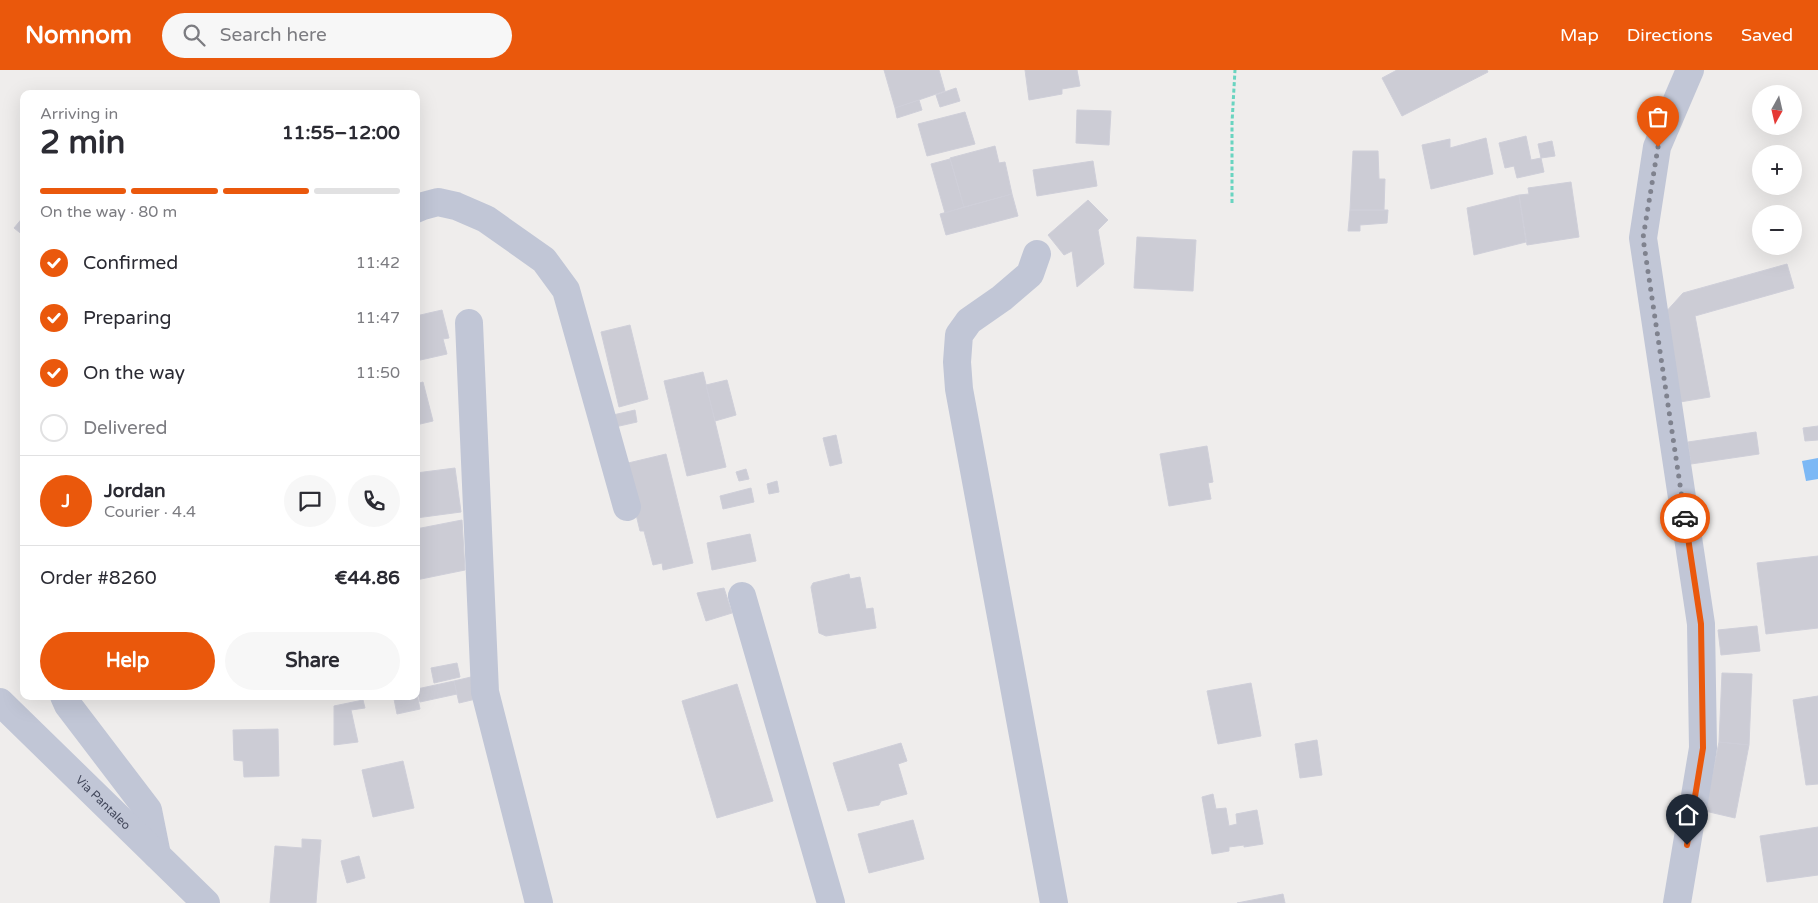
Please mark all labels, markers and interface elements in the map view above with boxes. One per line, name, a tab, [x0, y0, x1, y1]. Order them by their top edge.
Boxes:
search box	[162, 13, 512, 58]
text: Nomnom	[25, 21, 132, 50]
icon: search	[180, 21, 208, 49]
text: Search here	[220, 24, 327, 46]
text: Map	[1560, 24, 1599, 46]
text: Directions	[1627, 24, 1713, 46]
text: Saved	[1741, 24, 1793, 46]
north arrow	[1752, 85, 1802, 135]
map controls	[1752, 85, 1802, 255]
pin	[1637, 96, 1679, 147]
icon: bag	[1644, 103, 1672, 131]
text: Arriving in	[40, 104, 118, 124]
text: 11:55–12:00	[282, 122, 400, 144]
text: 2 min	[40, 124, 125, 162]
button: +	[1752, 145, 1802, 195]
text: On the way · 80 m	[40, 202, 177, 222]
button: −	[1752, 205, 1802, 255]
icon: check	[40, 249, 68, 277]
text: Confirmed	[83, 252, 178, 274]
text: 11:42	[356, 253, 400, 273]
icon: check	[40, 304, 68, 332]
text: Preparing	[83, 307, 172, 329]
text: 11:47	[356, 308, 400, 328]
icon: check	[40, 359, 68, 387]
text: On the way	[83, 362, 185, 384]
text: 11:50	[356, 363, 400, 383]
text: Delivered	[83, 417, 168, 439]
button: chat	[284, 475, 336, 527]
button: phone	[348, 475, 400, 527]
text: Jordan	[104, 480, 166, 502]
text: J	[62, 490, 70, 512]
courier	[1660, 493, 1710, 543]
text: Courier · 4.4	[104, 502, 196, 522]
icon: car	[1671, 504, 1699, 532]
text: Order #8260	[40, 567, 157, 589]
text: €44.86	[334, 567, 400, 589]
button: Help	[40, 632, 215, 690]
button: Share	[225, 632, 400, 690]
street label: Via Pantaleo	[73, 773, 133, 832]
pin	[1666, 794, 1708, 845]
icon: home	[1673, 801, 1701, 829]

